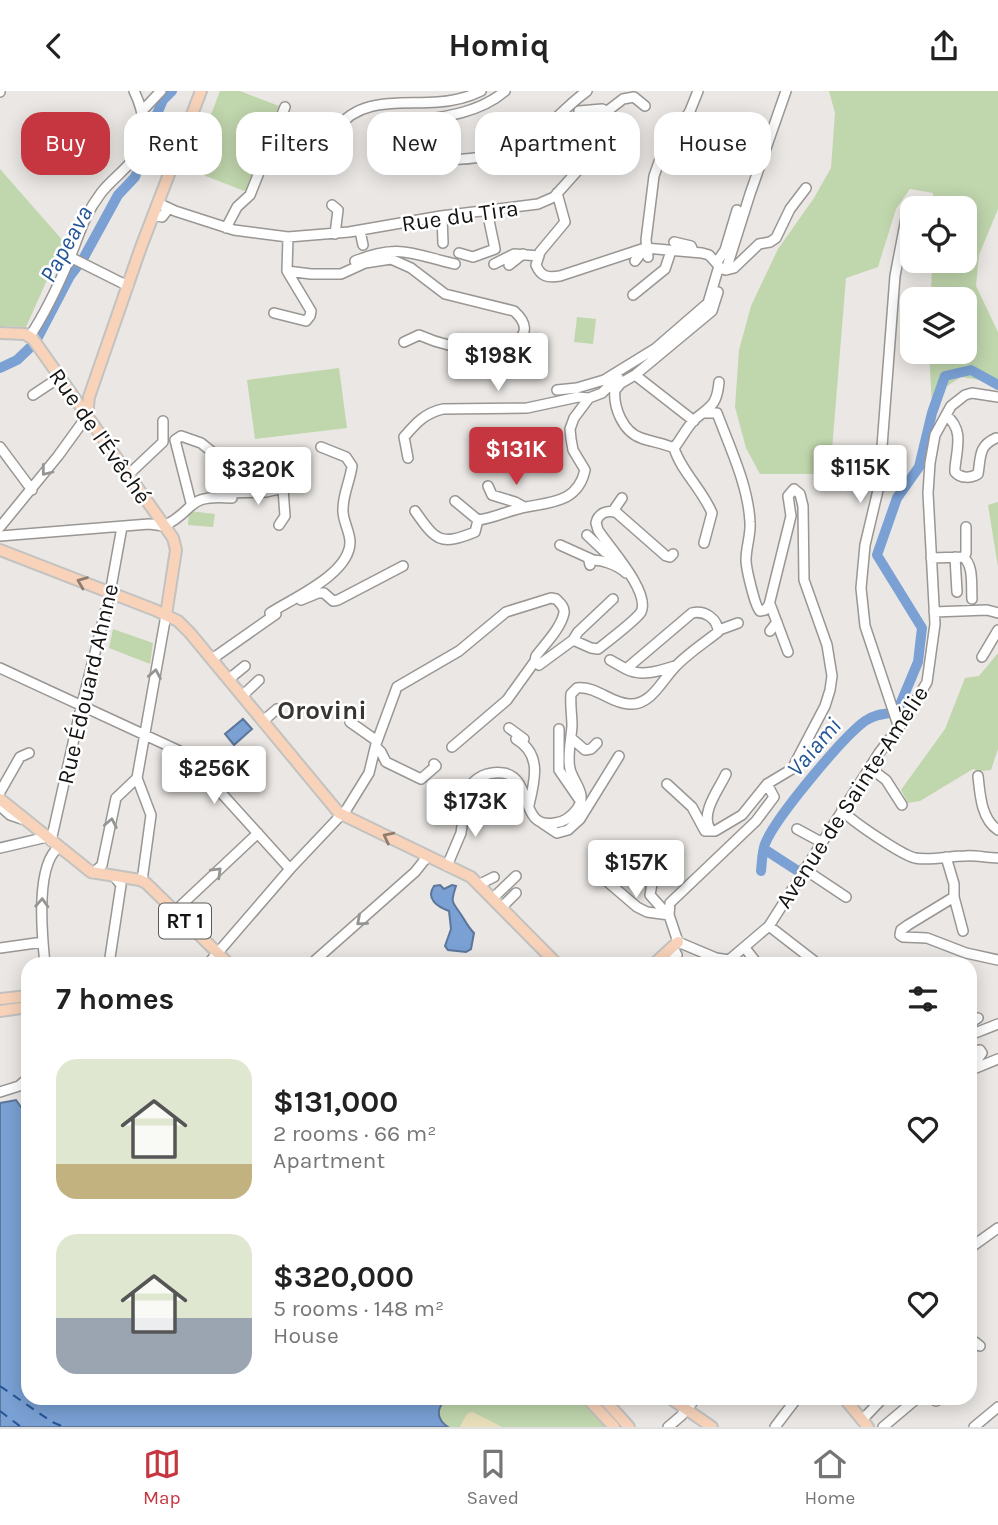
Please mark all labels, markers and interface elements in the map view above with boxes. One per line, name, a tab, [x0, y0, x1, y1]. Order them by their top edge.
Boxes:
icon: back	[35, 27, 73, 65]
text: Homiq	[448, 27, 550, 64]
icon: share	[925, 27, 963, 65]
chip: Buy	[21, 112, 110, 175]
chip: Rent	[124, 112, 222, 175]
chip: Filters	[236, 112, 353, 175]
chip: New	[367, 112, 461, 175]
chip: Apartment	[475, 112, 640, 175]
chip: House	[654, 112, 771, 175]
street label: Rue du Tira	[400, 194, 520, 238]
map controls	[900, 196, 977, 364]
button: locate	[900, 196, 977, 273]
water label: Papeava	[34, 201, 98, 287]
button: layers	[900, 287, 977, 364]
pin: $198K	[449, 334, 547, 393]
text: $198K	[464, 342, 532, 369]
street label: Rue de l'Évêché	[43, 363, 157, 509]
pin: $131K	[467, 427, 565, 487]
text: $131K	[485, 436, 547, 463]
pin: $115K	[811, 445, 909, 505]
pin: $320K	[209, 447, 307, 507]
text: $115K	[830, 454, 890, 481]
text: $320K	[221, 456, 295, 483]
one-way arrow	[42, 464, 55, 476]
one-way arrow	[77, 577, 89, 591]
street label: Rue Édouard Ahnne	[52, 581, 124, 787]
one-way arrow	[147, 668, 162, 680]
street label: Avenue de Sainte-Amélie	[770, 681, 934, 913]
district label: Orovini	[277, 695, 367, 726]
water label: Vaiami	[781, 712, 847, 782]
pin: $256K	[165, 747, 263, 806]
text: $256K	[178, 755, 250, 782]
pin: $173K	[426, 779, 524, 839]
text: $173K	[443, 788, 507, 815]
one-way arrow	[102, 817, 117, 829]
one-way arrow	[383, 832, 395, 846]
pin: $157K	[587, 841, 685, 900]
text: $157K	[604, 849, 668, 876]
one-way arrow	[208, 868, 221, 881]
one-way arrow	[34, 898, 49, 909]
road number: RT 1	[159, 903, 211, 939]
one-way arrow	[356, 913, 369, 925]
icon: filters	[904, 980, 942, 1018]
text: 7 homes	[56, 981, 174, 1017]
text: $131,000	[273, 1084, 398, 1120]
icon: home	[112, 1087, 196, 1171]
icon: heart	[904, 1110, 942, 1148]
text: 2 rooms · 66 m²	[273, 1120, 436, 1147]
text: Apartment	[273, 1147, 385, 1174]
text: $320,000	[273, 1259, 414, 1295]
icon: home	[112, 1262, 196, 1346]
icon: heart	[904, 1285, 942, 1323]
text: 5 rooms · 148 m²	[273, 1295, 444, 1322]
text: House	[273, 1322, 339, 1349]
tab: Map	[143, 1445, 181, 1509]
tab: Saved	[466, 1445, 519, 1509]
tab: Home	[805, 1445, 855, 1509]

